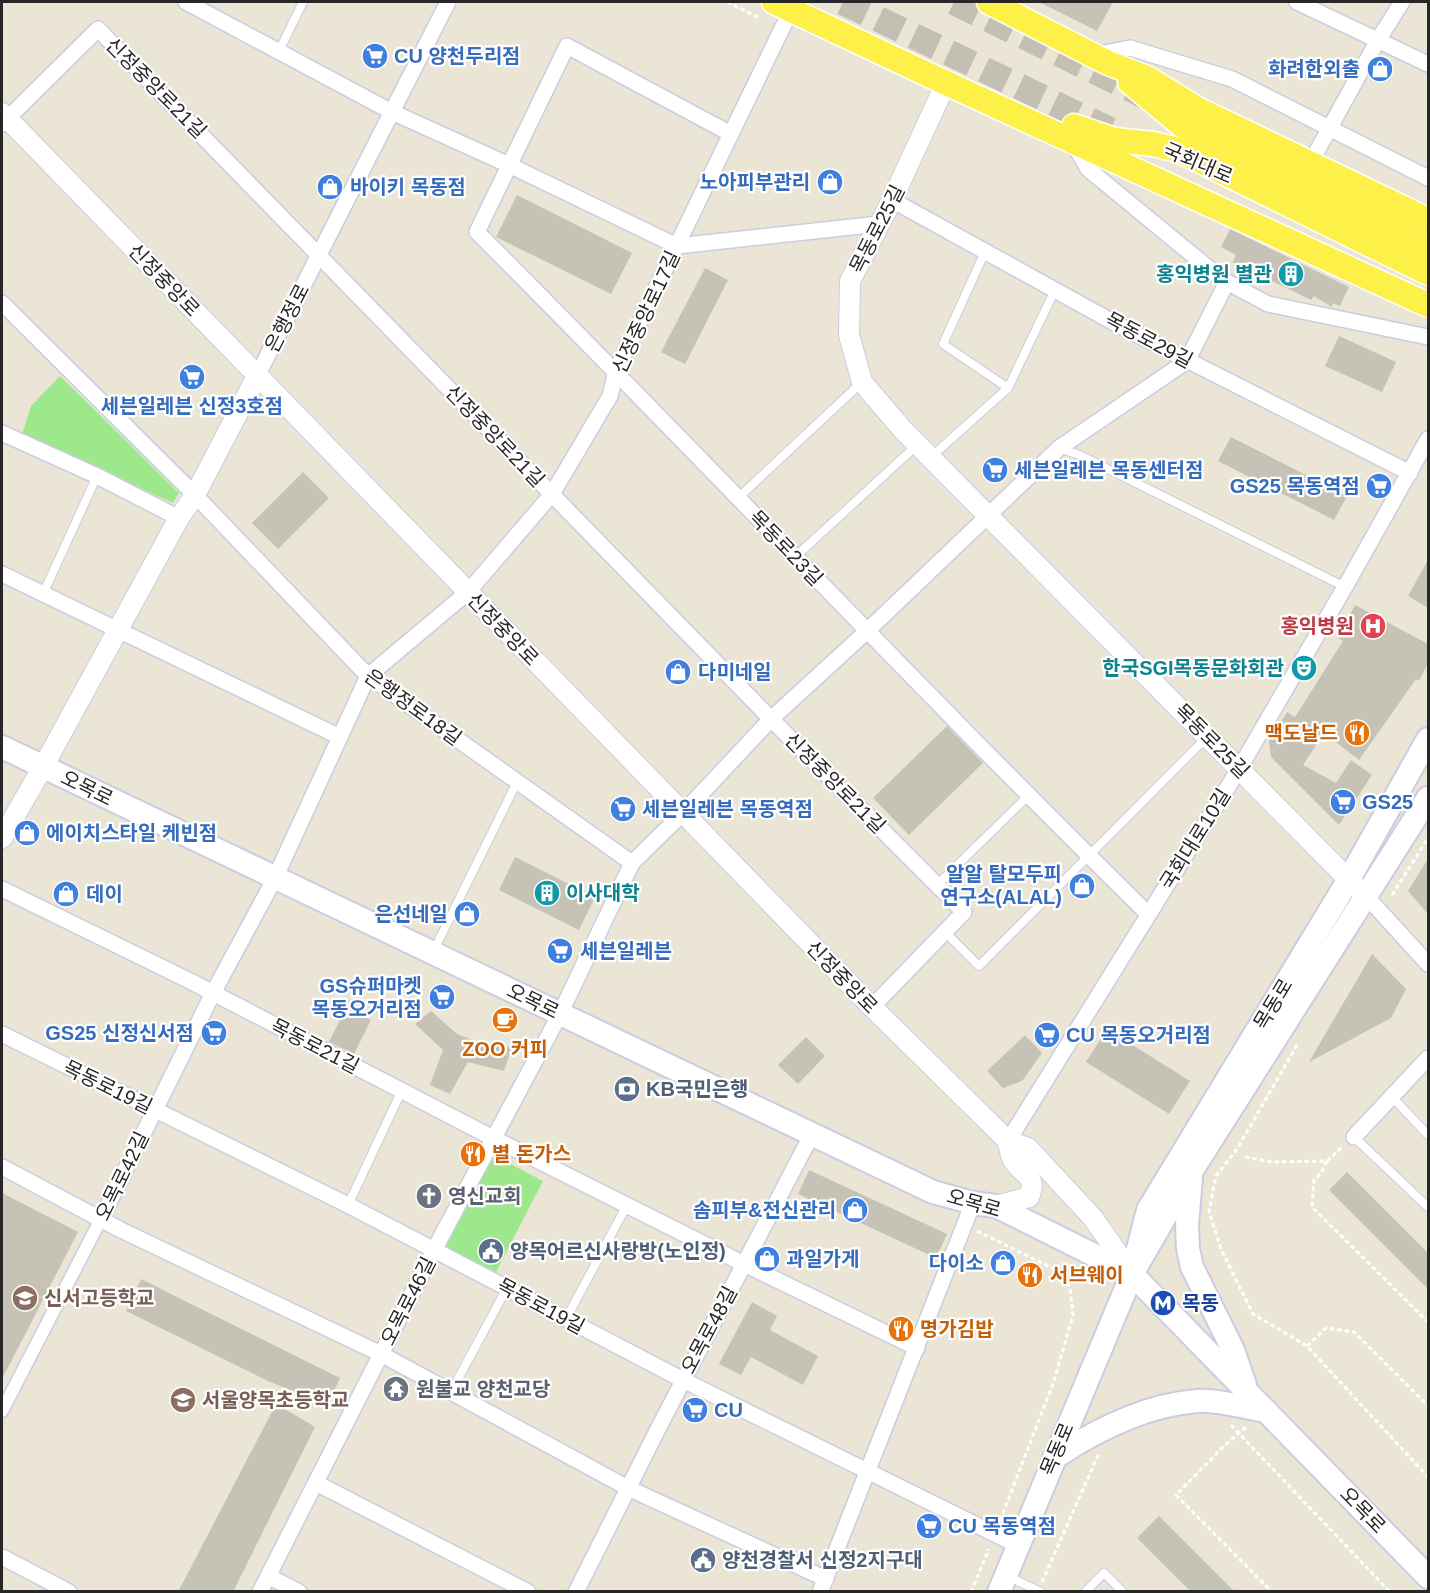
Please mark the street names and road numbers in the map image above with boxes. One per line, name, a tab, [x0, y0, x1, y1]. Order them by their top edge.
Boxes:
street label: 신정중앙로21길	[101, 33, 211, 143]
street label: 국회대로	[1160, 138, 1236, 188]
street label: 목동로25길	[845, 181, 909, 277]
street label: 신정중앙로	[124, 239, 204, 321]
street label: 신정중앙로17길	[608, 247, 684, 377]
street label: 은행정로	[260, 280, 314, 356]
street label: 목동로29길	[1102, 308, 1196, 372]
street label: 신정중앙로21길	[441, 381, 549, 491]
street label: 목동로23길	[745, 506, 827, 590]
street label: 신정중앙로	[463, 588, 543, 670]
street label: 은행정로18길	[360, 665, 466, 749]
street label: 목동로25길	[1170, 699, 1254, 783]
street label: 신정중앙로21길	[780, 728, 890, 838]
street label: 오목로	[57, 766, 117, 810]
street label: 국회대로10길	[1155, 785, 1235, 893]
street label: 신정중앙로	[802, 936, 882, 1018]
street label: 목동로	[1249, 975, 1297, 1033]
street label: 오목로	[503, 979, 563, 1023]
street label: 목동로21길	[267, 1014, 363, 1078]
street label: 목동로19길	[60, 1056, 156, 1118]
street label: 오목로42길	[91, 1128, 153, 1224]
street label: 오목로	[944, 1185, 1004, 1221]
street label: 오목로46길	[376, 1253, 440, 1349]
street label: 목동로19길	[494, 1274, 588, 1338]
street label: 오목로48길	[677, 1283, 741, 1377]
street label: 목동로	[1036, 1419, 1078, 1479]
street label: 오목로	[1336, 1483, 1390, 1537]

